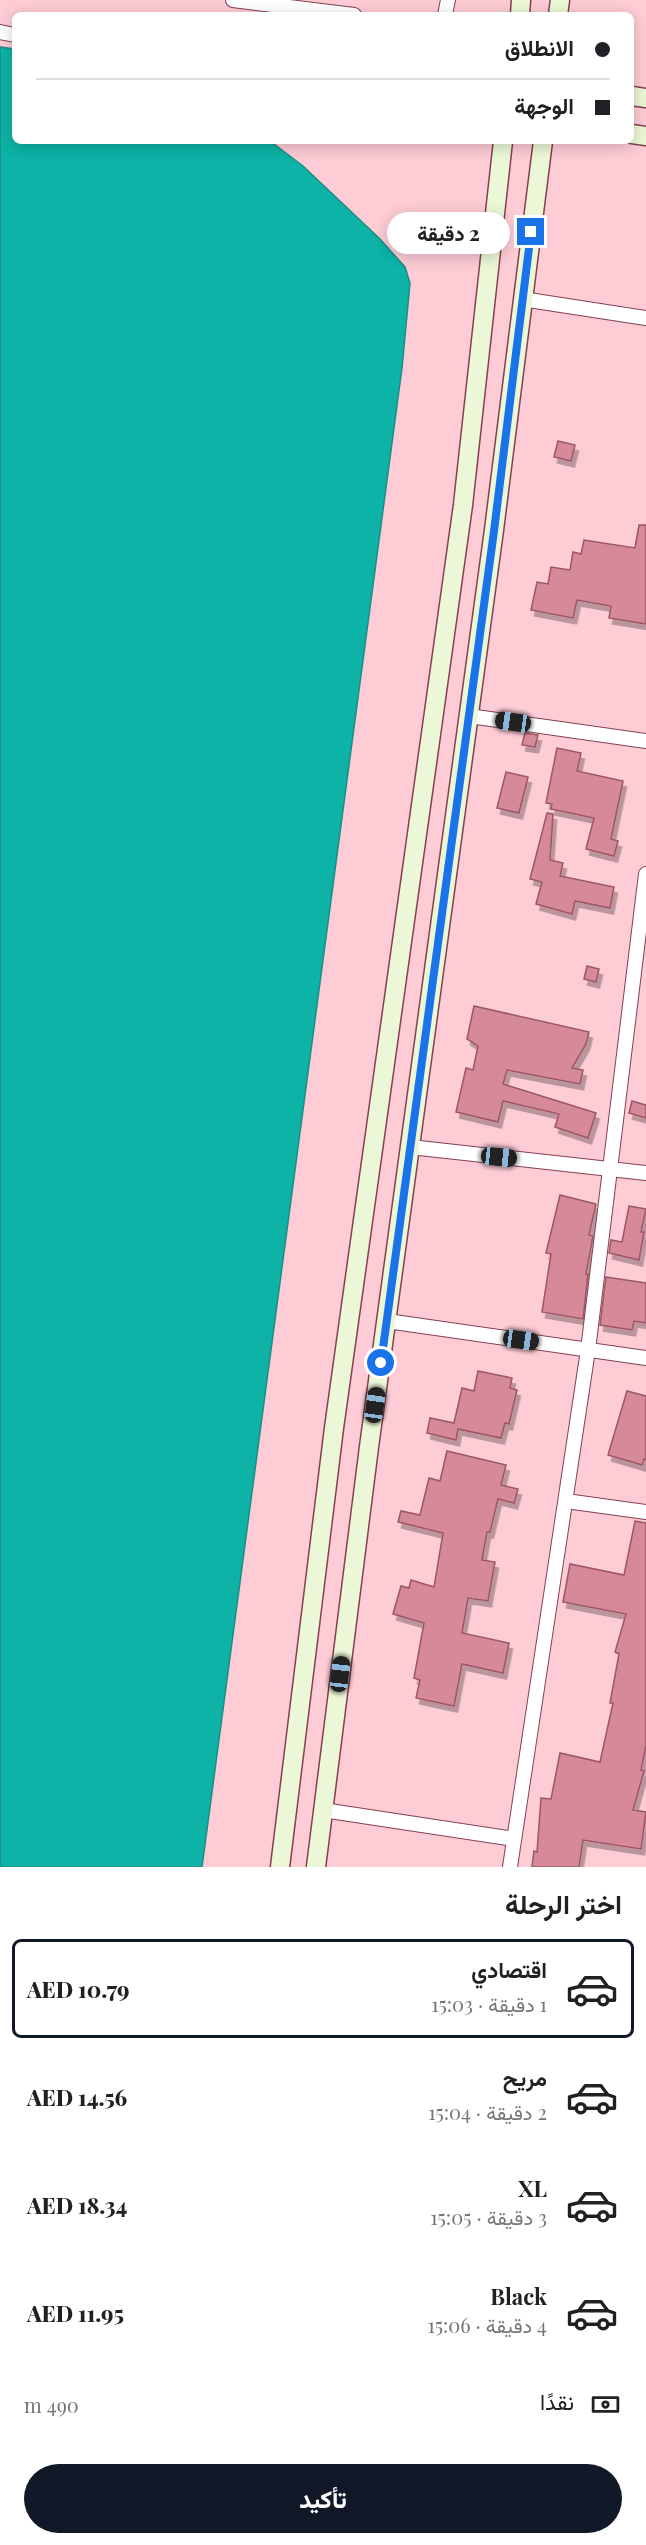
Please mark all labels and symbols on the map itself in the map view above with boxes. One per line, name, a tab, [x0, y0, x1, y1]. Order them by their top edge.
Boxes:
callout: 2 دقيقة	[387, 211, 510, 253]
route end	[517, 218, 544, 245]
car	[494, 711, 532, 733]
car	[480, 1146, 518, 1168]
car	[502, 1329, 540, 1351]
route start	[367, 1349, 394, 1376]
car	[364, 1386, 386, 1424]
car	[329, 1655, 351, 1693]

